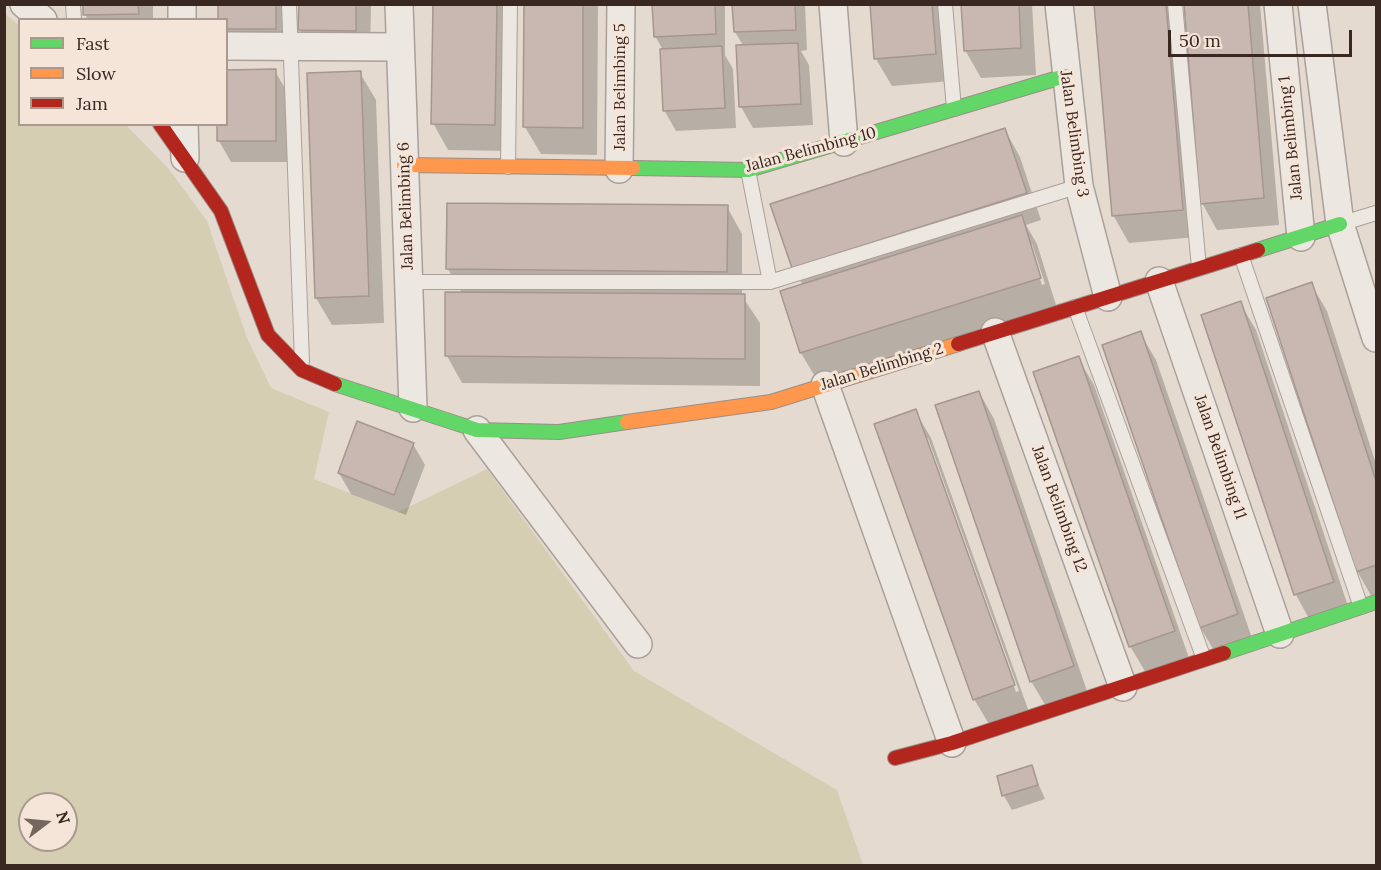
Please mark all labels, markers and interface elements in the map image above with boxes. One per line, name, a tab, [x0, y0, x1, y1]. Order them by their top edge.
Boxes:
legend	[18, 18, 228, 126]
scale bar	[1171, 18, 1356, 56]
street label: Jalan Belimbing 5	[610, 23, 630, 151]
text: 50 m	[1179, 29, 1221, 52]
text: Fast	[76, 32, 110, 55]
text: Slow	[76, 62, 116, 85]
street label: Jalan Belimbing 3	[1056, 69, 1092, 199]
street label: Jalan Belimbing 1	[1275, 75, 1307, 201]
text: Jam	[76, 92, 108, 115]
street label: Jalan Belimbing 10	[743, 123, 879, 177]
street label: Jalan Belimbing 6	[394, 142, 418, 270]
street label: Jalan Belimbing 2	[818, 339, 946, 395]
street label: Jalan Belimbing 11	[1190, 392, 1250, 522]
street label: Jalan Belimbing 12	[1027, 443, 1091, 575]
north arrow	[18, 792, 78, 852]
text: N	[52, 809, 75, 826]

